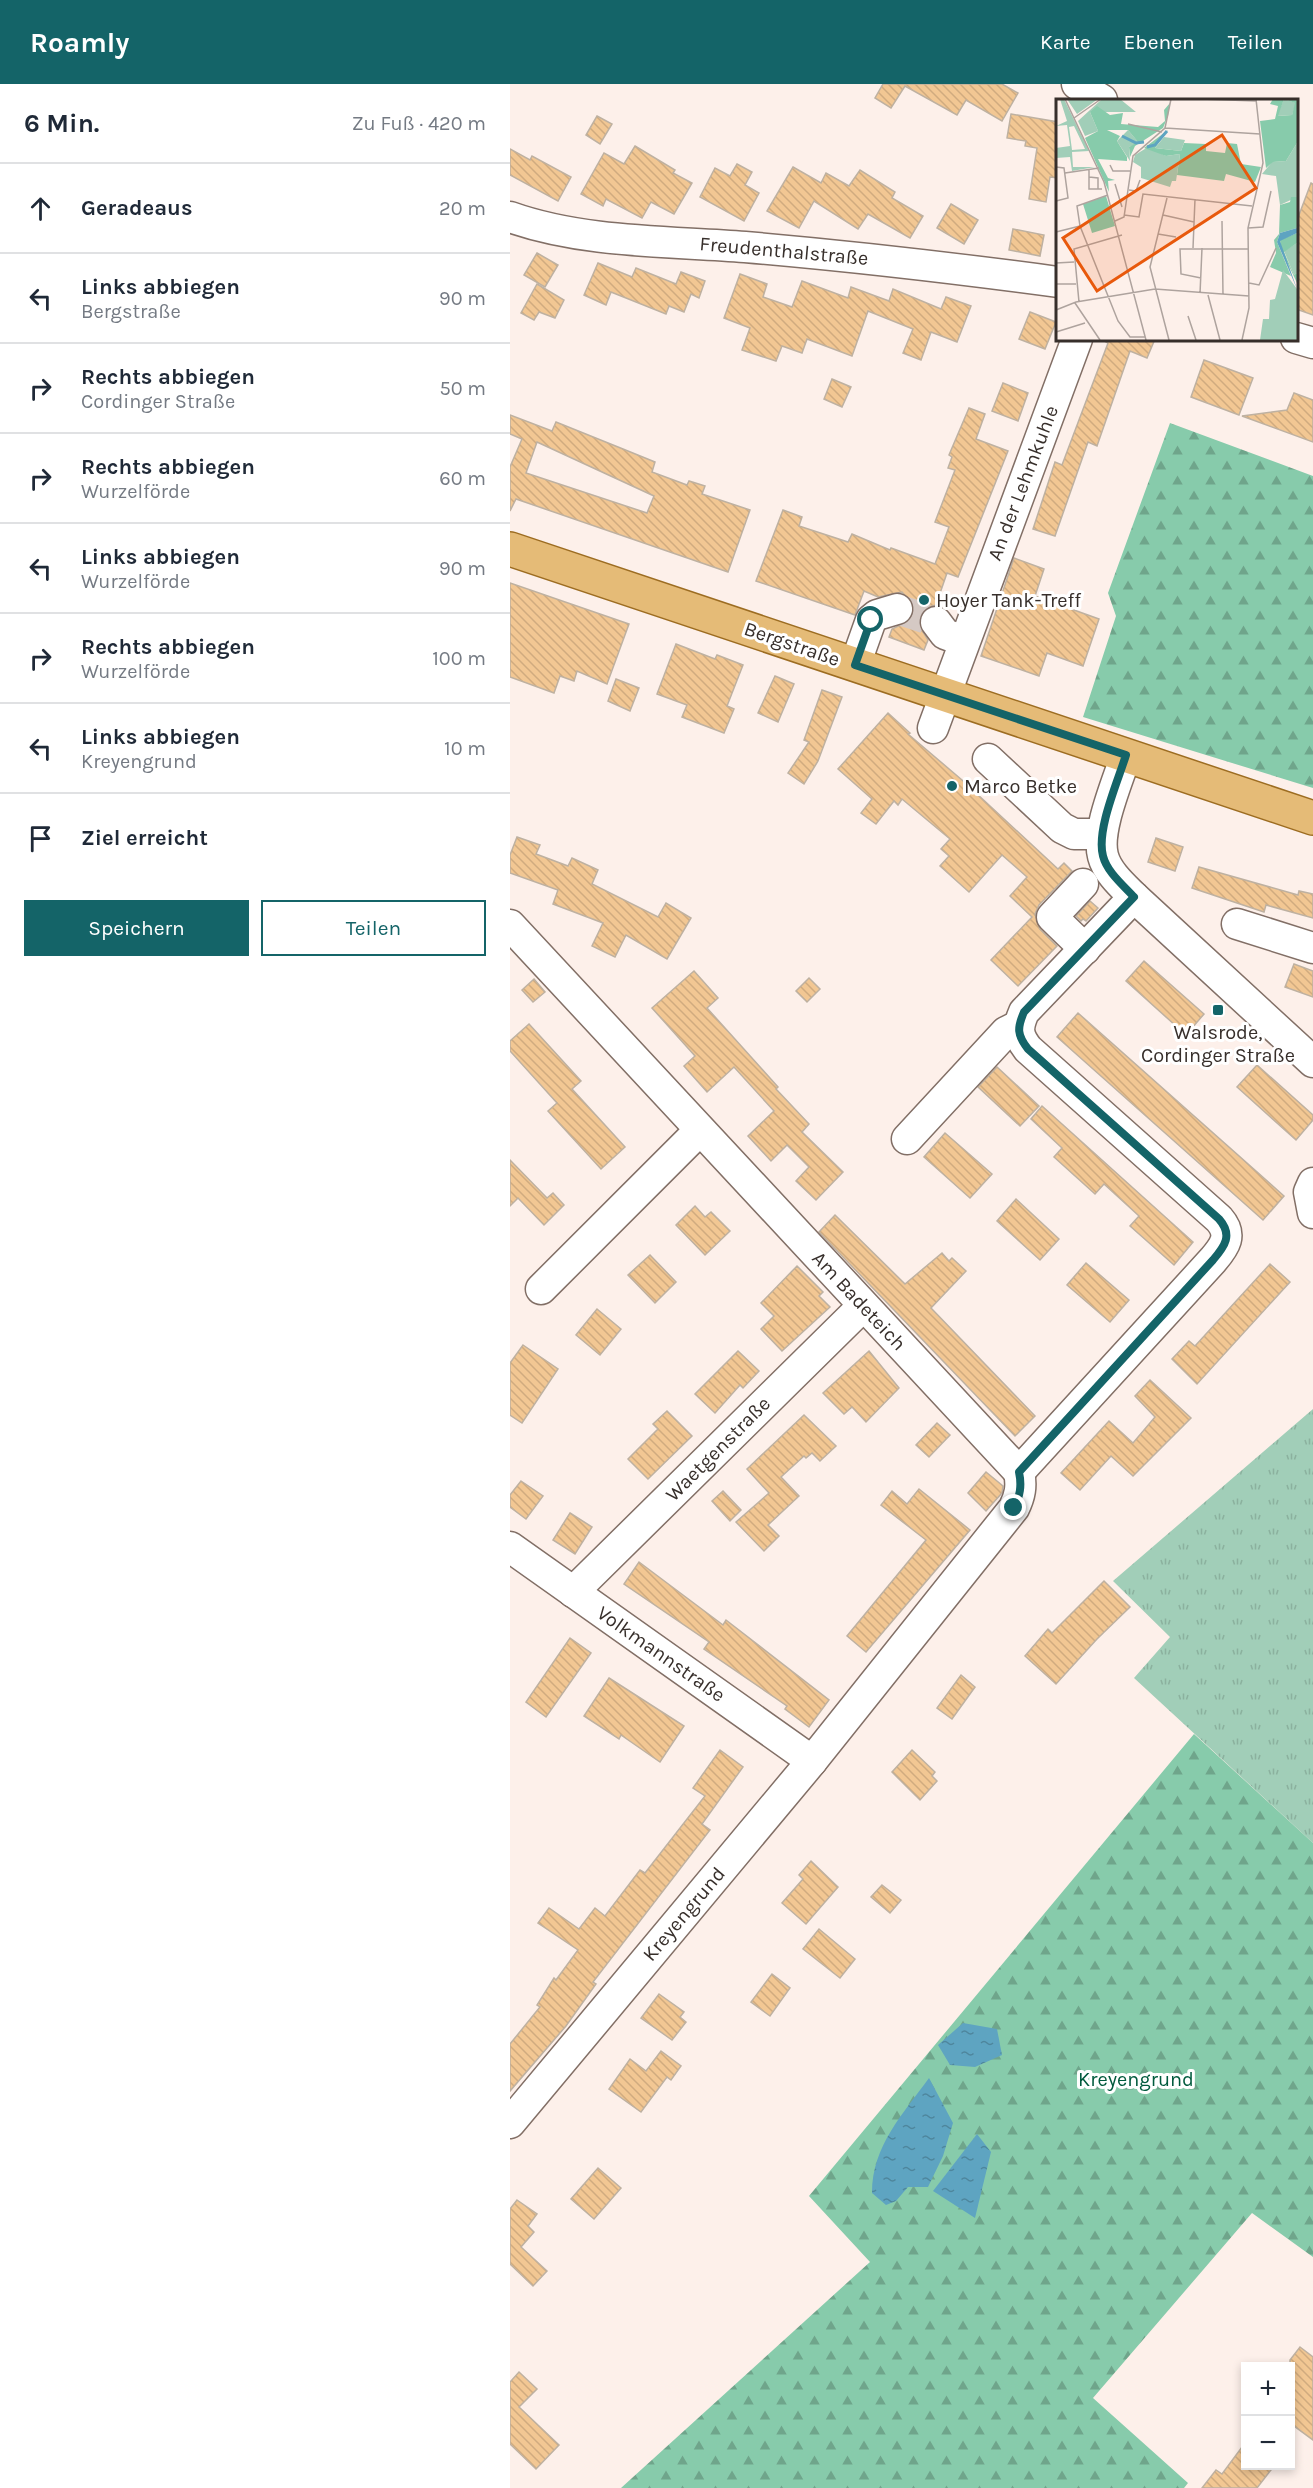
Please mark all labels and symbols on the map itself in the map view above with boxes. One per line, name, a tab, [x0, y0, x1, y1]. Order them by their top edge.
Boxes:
inset map	[1056, 99, 1298, 340]
street label: Freudenthalstraße	[699, 232, 869, 270]
street label: An der Lehmkuhle	[983, 402, 1063, 564]
place label: Hoyer Tank-Treff	[936, 589, 1081, 612]
marker: Hoyer Tank-Treff	[917, 593, 931, 607]
route start	[857, 606, 883, 632]
street label: Bergstraße	[741, 617, 843, 671]
place label: Marco Betke	[964, 775, 1077, 798]
marker: Marco Betke	[945, 779, 959, 793]
marker: Walsrode, Cordinger Straße	[1211, 1003, 1225, 1017]
place label: Walsrode, Cordinger Straße	[1141, 1021, 1295, 1067]
street label: Am Badeteich	[807, 1247, 911, 1355]
street label: Waetgenstraße	[661, 1392, 775, 1506]
route end	[1000, 1494, 1026, 1520]
street label: Volkmannstraße	[593, 1601, 729, 1707]
street label: Kreyengrund	[638, 1862, 730, 1966]
park label: Kreyengrund	[1078, 2068, 1194, 2091]

